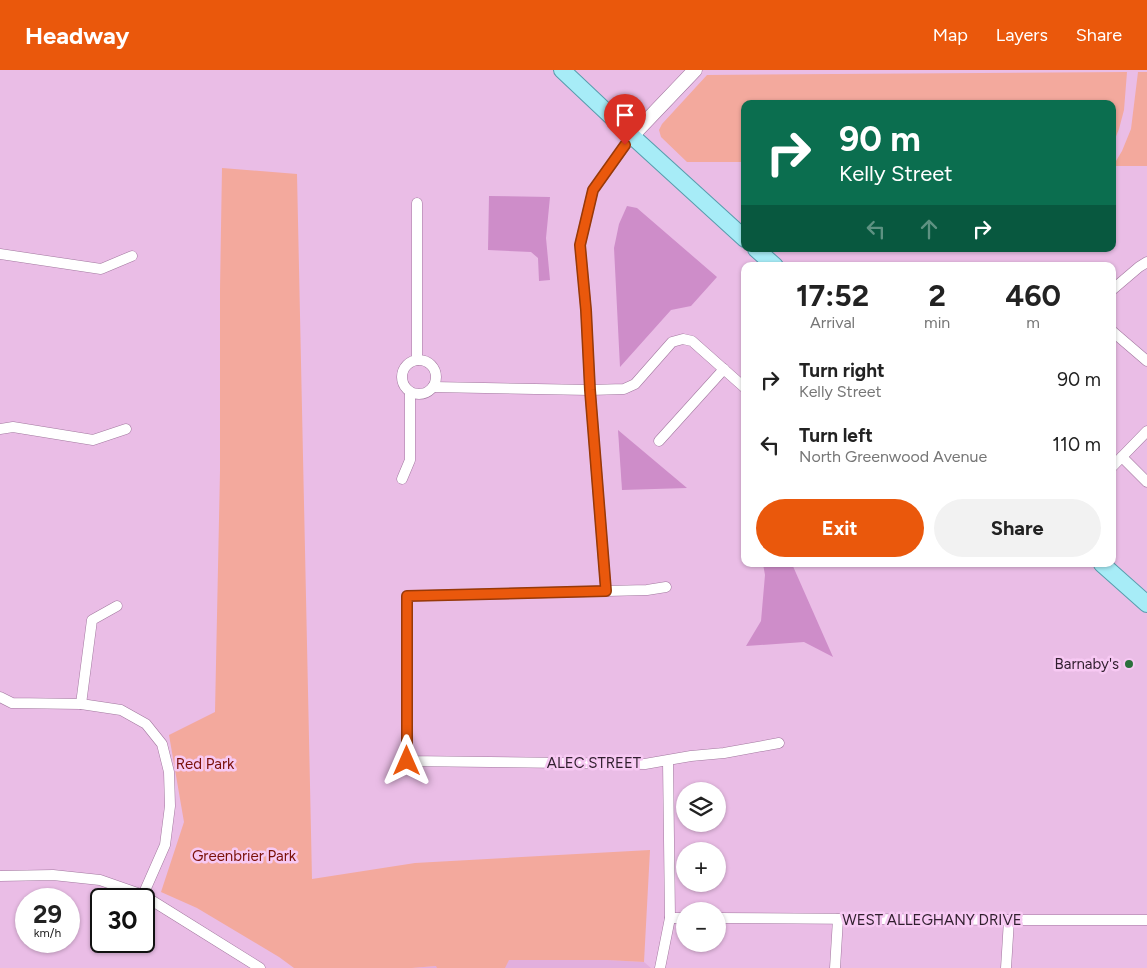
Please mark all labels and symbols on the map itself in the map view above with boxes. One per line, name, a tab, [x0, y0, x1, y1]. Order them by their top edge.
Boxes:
pin	[604, 94, 646, 145]
place label: Barnaby's	[1055, 655, 1119, 673]
marker: Barnaby's	[1123, 658, 1135, 670]
position arrow	[380, 734, 432, 786]
street label: ALEC STREET	[547, 754, 642, 772]
park label: Red Park	[176, 755, 235, 773]
park label: Greenbrier Park	[192, 847, 297, 865]
speed limit sign: 30	[90, 888, 155, 953]
street label: WEST ALLEGHANY DRIVE	[842, 911, 1022, 929]

